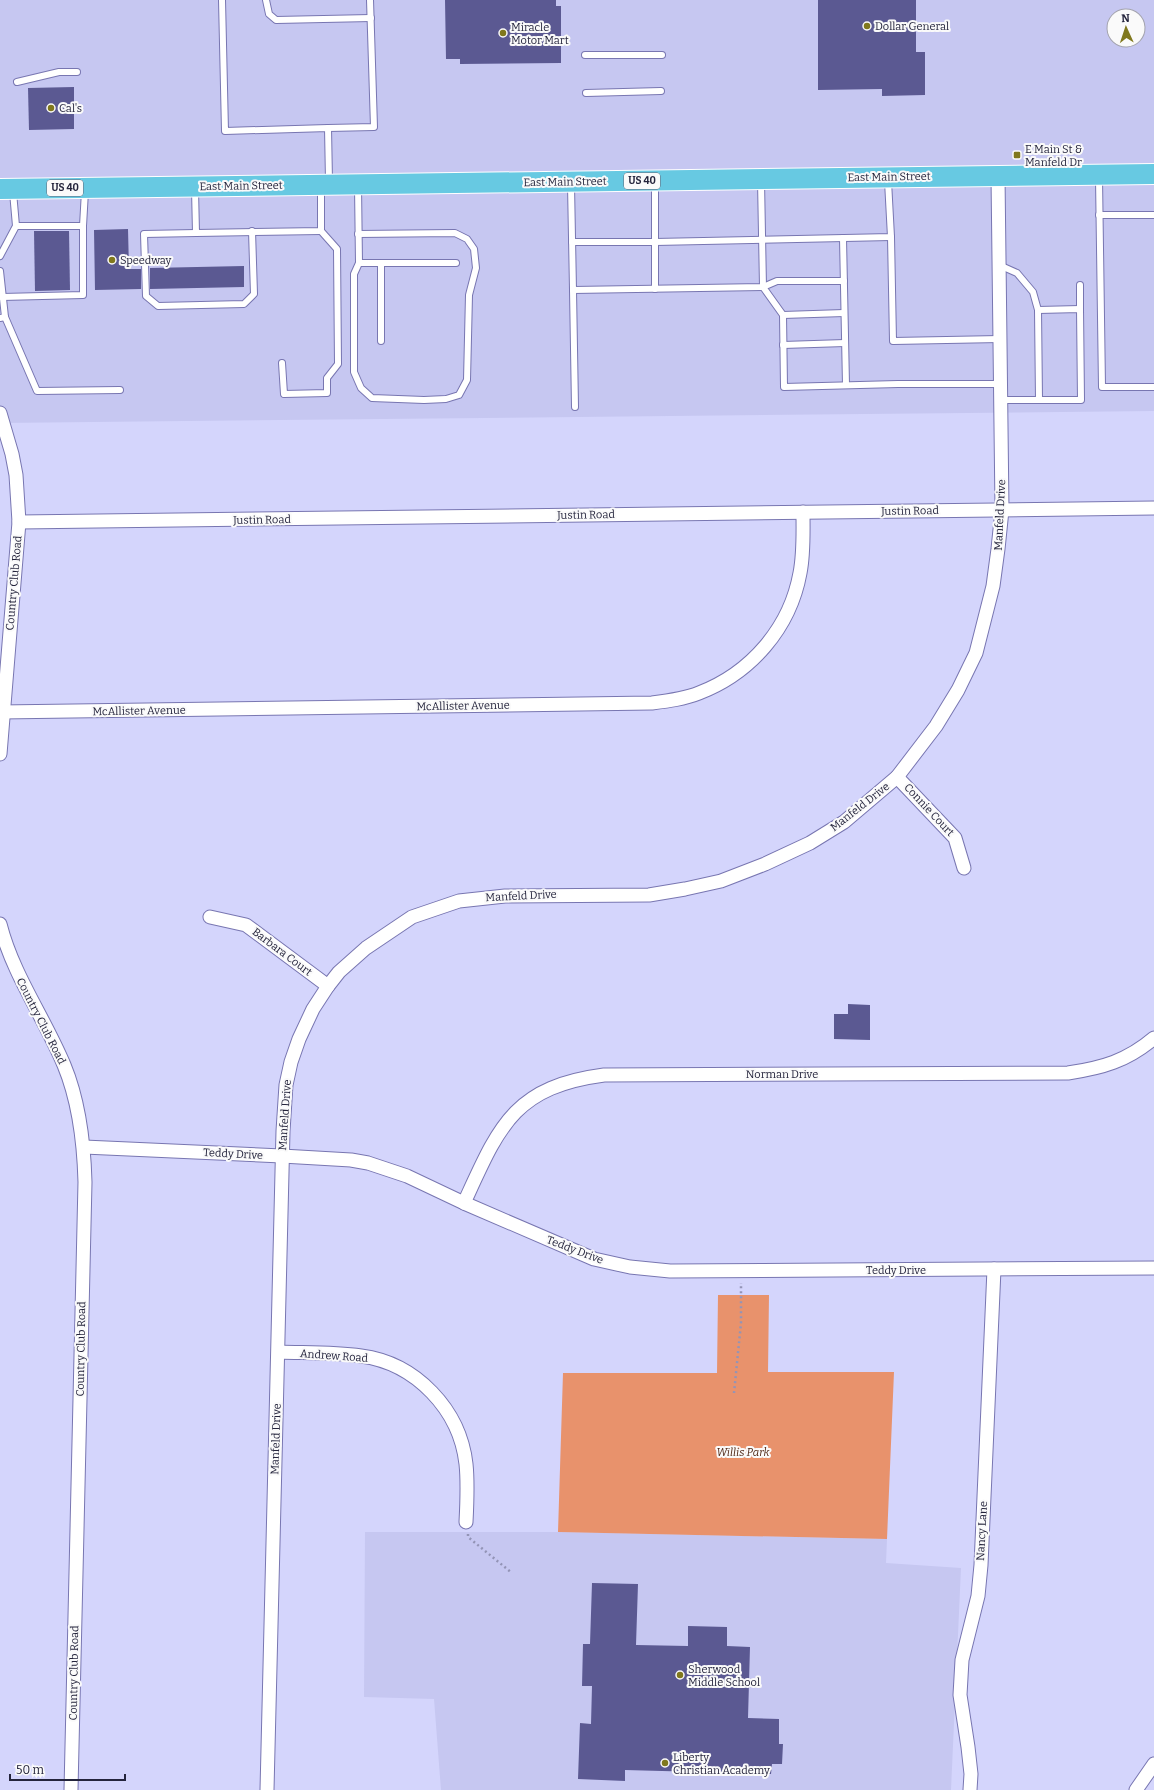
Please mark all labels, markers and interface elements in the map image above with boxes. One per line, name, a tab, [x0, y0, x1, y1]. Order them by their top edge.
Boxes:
north arrow	[1106, 8, 1146, 48]
text: N	[1121, 12, 1131, 25]
place label: Dollar General	[875, 20, 949, 33]
place label: Miracle Motor Mart	[511, 21, 569, 47]
marker: Dollar General	[862, 21, 872, 31]
marker: Miracle Motor Mart	[498, 28, 508, 38]
place label: Cal's	[59, 102, 82, 115]
marker: Cal's	[46, 103, 56, 113]
place label: E Main St & Manfeld Dr	[1025, 143, 1083, 169]
marker: E Main St & Manfeld Dr	[1012, 150, 1022, 160]
street label: East Main Street	[847, 170, 931, 184]
road number: US 40	[624, 173, 660, 189]
street label: East Main Street	[523, 175, 607, 189]
street label: East Main Street	[199, 179, 283, 193]
road number: US 40	[47, 180, 83, 196]
place label: Speedway	[120, 254, 171, 267]
marker: Speedway	[107, 255, 117, 265]
street label: Manfeld Drive	[992, 479, 1008, 551]
street label: Justin Road	[880, 504, 940, 518]
street label: Justin Road	[556, 508, 616, 522]
street label: Justin Road	[232, 513, 292, 527]
street label: Country Club Road	[3, 535, 25, 631]
street label: McAllister Avenue	[416, 699, 510, 713]
street label: McAllister Avenue	[92, 704, 186, 718]
street label: Manfeld Drive	[828, 780, 892, 834]
street label: Connie Court	[901, 781, 957, 839]
street label: Manfeld Drive	[485, 888, 557, 904]
street label: Barbara Court	[250, 925, 314, 979]
street label: Country Club Road	[14, 976, 69, 1067]
street label: Norman Drive	[746, 1068, 818, 1081]
street label: Manfeld Drive	[276, 1079, 294, 1151]
street label: Teddy Drive	[203, 1146, 263, 1162]
street label: Teddy Drive	[545, 1233, 605, 1267]
street label: Teddy Drive	[866, 1264, 926, 1277]
street label: Country Club Road	[74, 1301, 88, 1397]
street label: Andrew Road	[299, 1347, 369, 1365]
street label: Manfeld Drive	[268, 1403, 284, 1475]
park label: Willis Park	[717, 1446, 771, 1459]
street label: Nancy Lane	[974, 1501, 990, 1561]
street label: Country Club Road	[67, 1625, 81, 1721]
place label: Sherwood Middle School	[688, 1663, 760, 1689]
marker: Sherwood Middle School	[675, 1670, 685, 1680]
place label: Liberty Christian Academy	[673, 1751, 770, 1777]
scale bar	[10, 1756, 125, 1782]
marker: Liberty Christian Academy	[660, 1758, 670, 1768]
text: 50 m	[16, 1763, 45, 1777]

